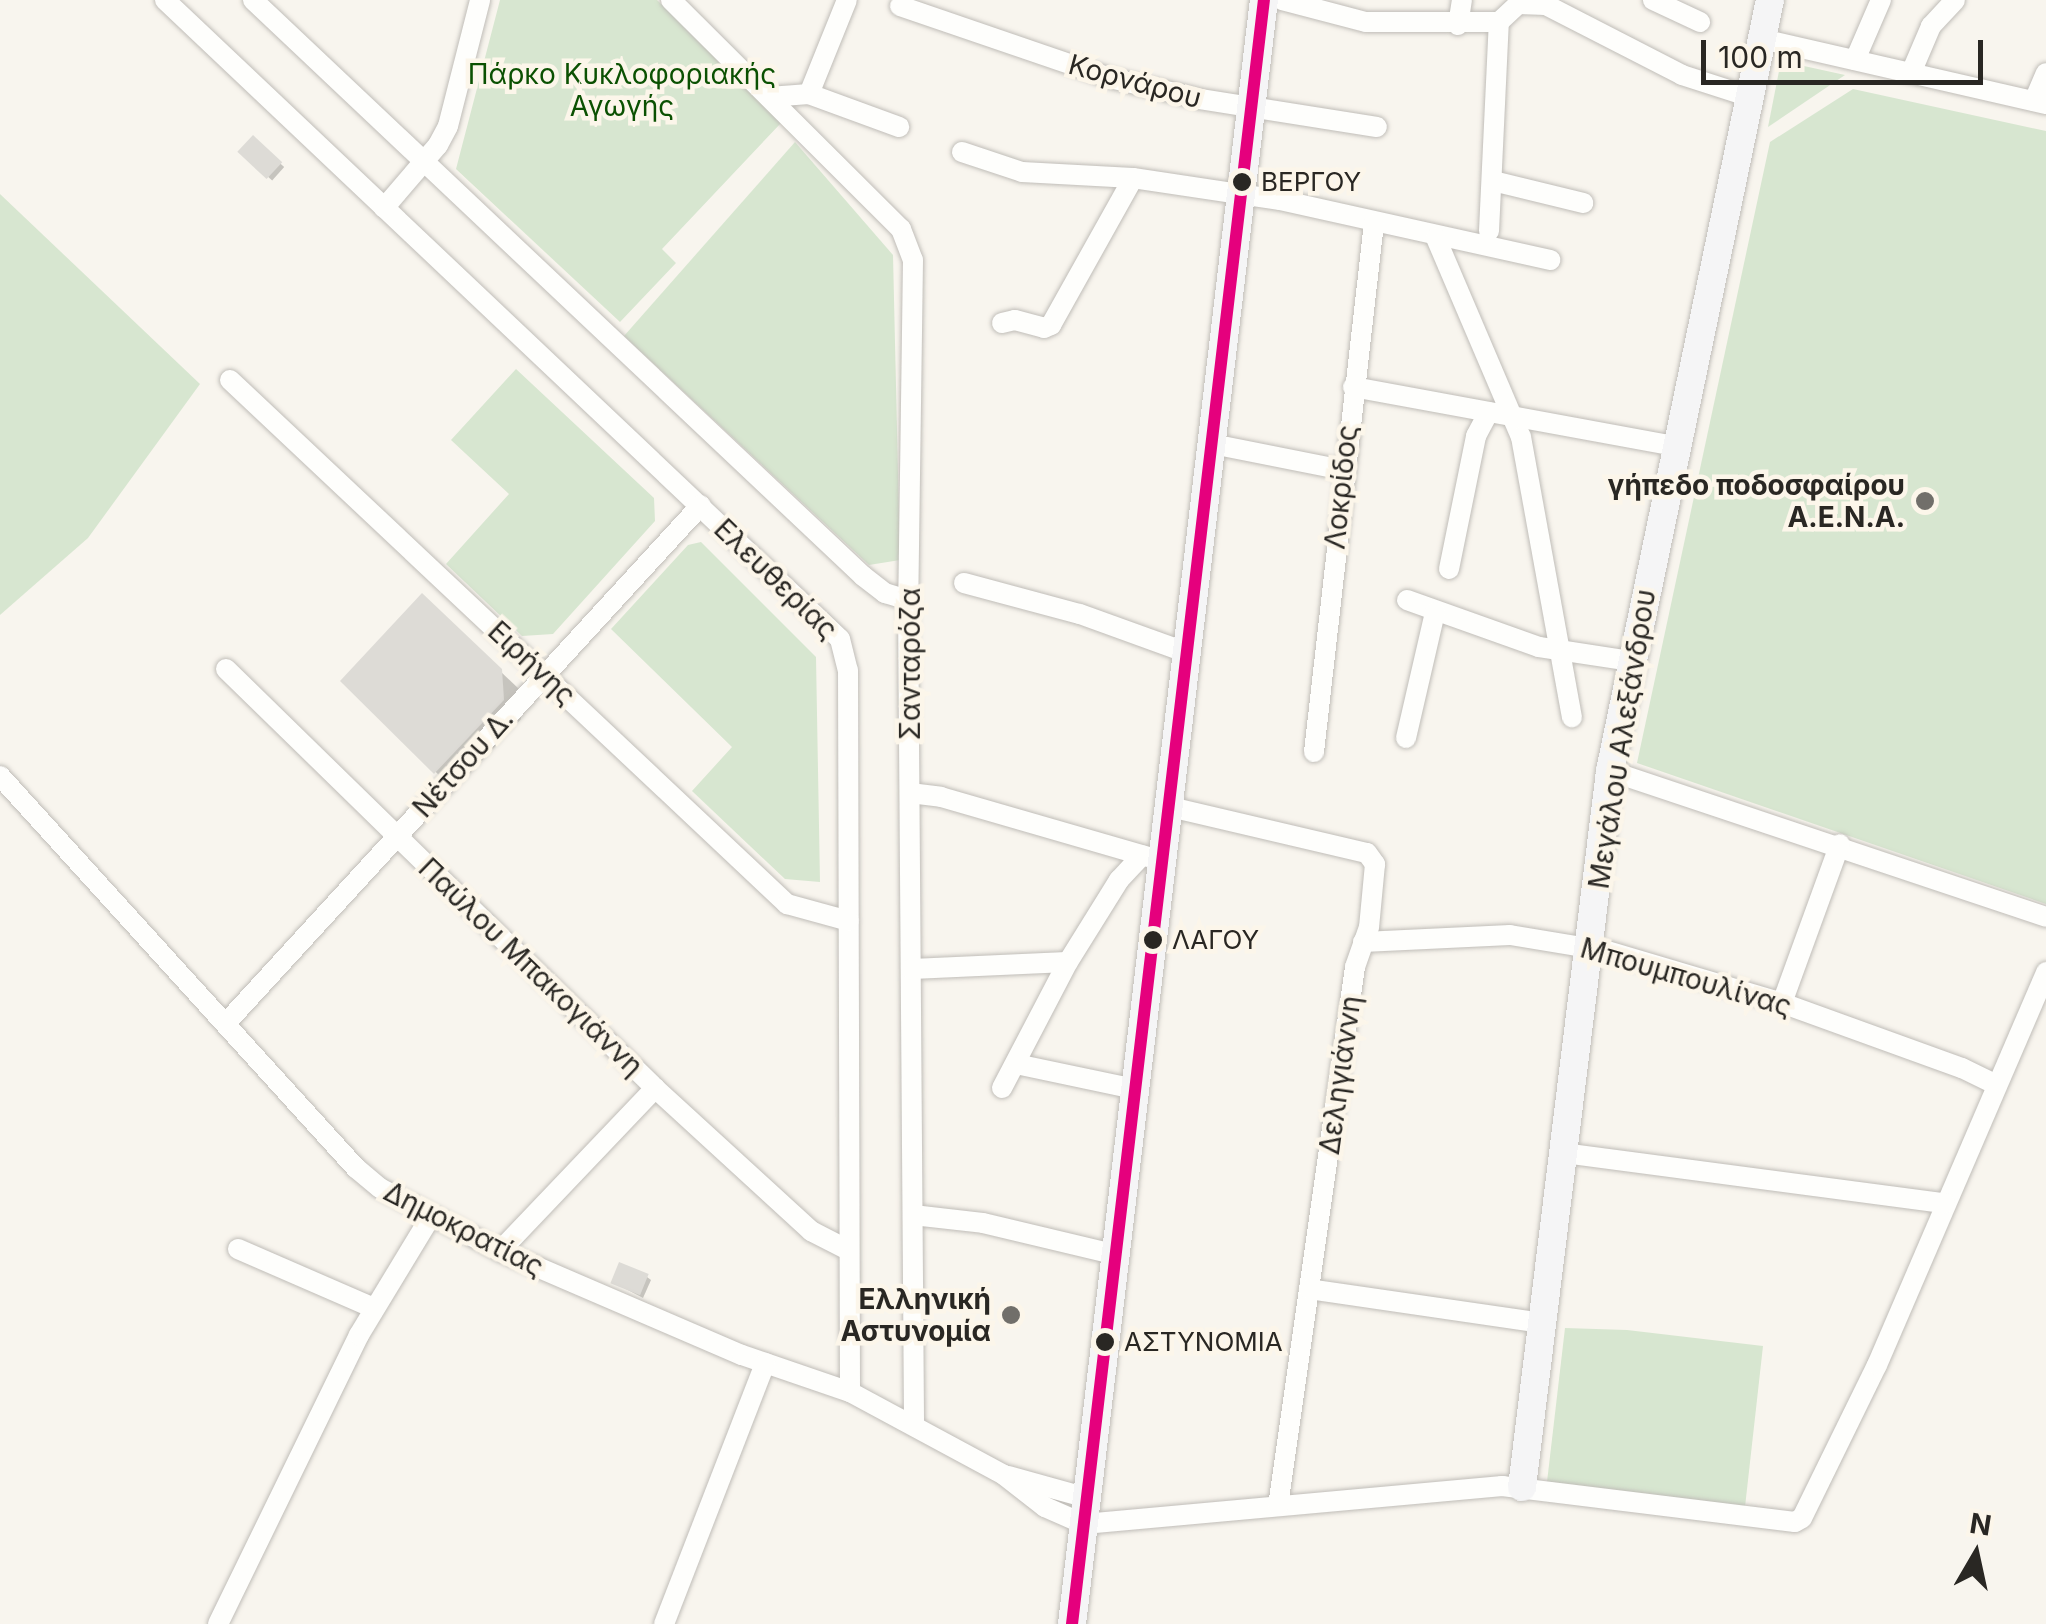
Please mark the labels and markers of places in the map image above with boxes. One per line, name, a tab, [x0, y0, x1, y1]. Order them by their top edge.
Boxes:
place label: ΒΕΡΓΟΥ	[1261, 166, 1361, 198]
marker: ΒΕΡΓΟΥ	[1232, 172, 1252, 192]
place label: γήπεδο ποδοσφαίρου Α.Ε.Ν.Α.	[1608, 468, 1905, 534]
marker: γήπεδο ποδοσφαίρου Α.Ε.Ν.Α.	[1914, 490, 1936, 512]
place label: ΛΑΓΟΥ	[1172, 924, 1259, 956]
marker: ΛΑΓΟΥ	[1143, 930, 1163, 950]
place label: Ελληνική Αστυνομία	[841, 1282, 991, 1348]
marker: Ελληνική Αστυνομία	[1000, 1304, 1022, 1326]
place label: ΑΣΤΥΝΟΜΙΑ	[1124, 1326, 1283, 1358]
marker: ΑΣΤΥΝΟΜΙΑ	[1095, 1332, 1115, 1352]

